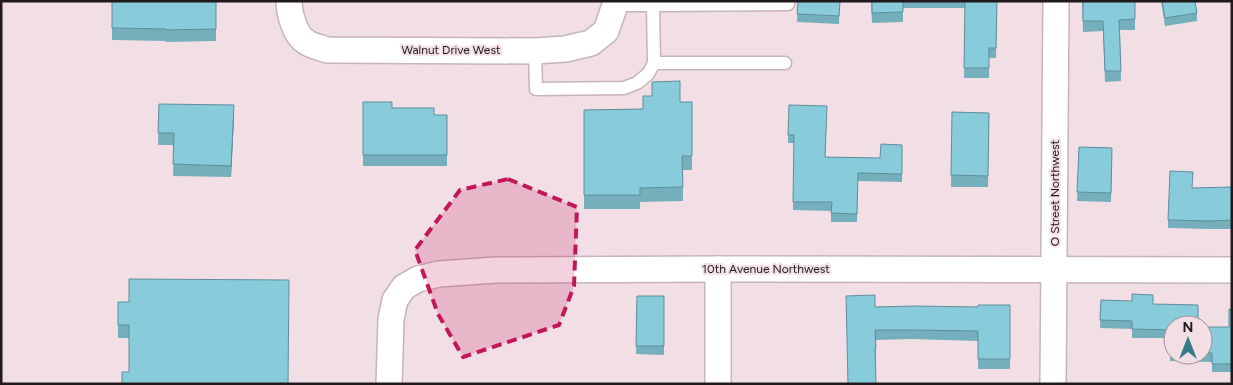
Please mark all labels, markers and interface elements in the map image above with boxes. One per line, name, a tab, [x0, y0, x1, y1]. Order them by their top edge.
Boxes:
street label: Walnut Drive West	[401, 43, 501, 57]
street label: O Street Northwest	[1048, 139, 1062, 246]
street label: 10th Avenue Northwest	[702, 262, 830, 276]
north arrow	[1163, 315, 1213, 365]
text: N	[1183, 319, 1193, 336]

